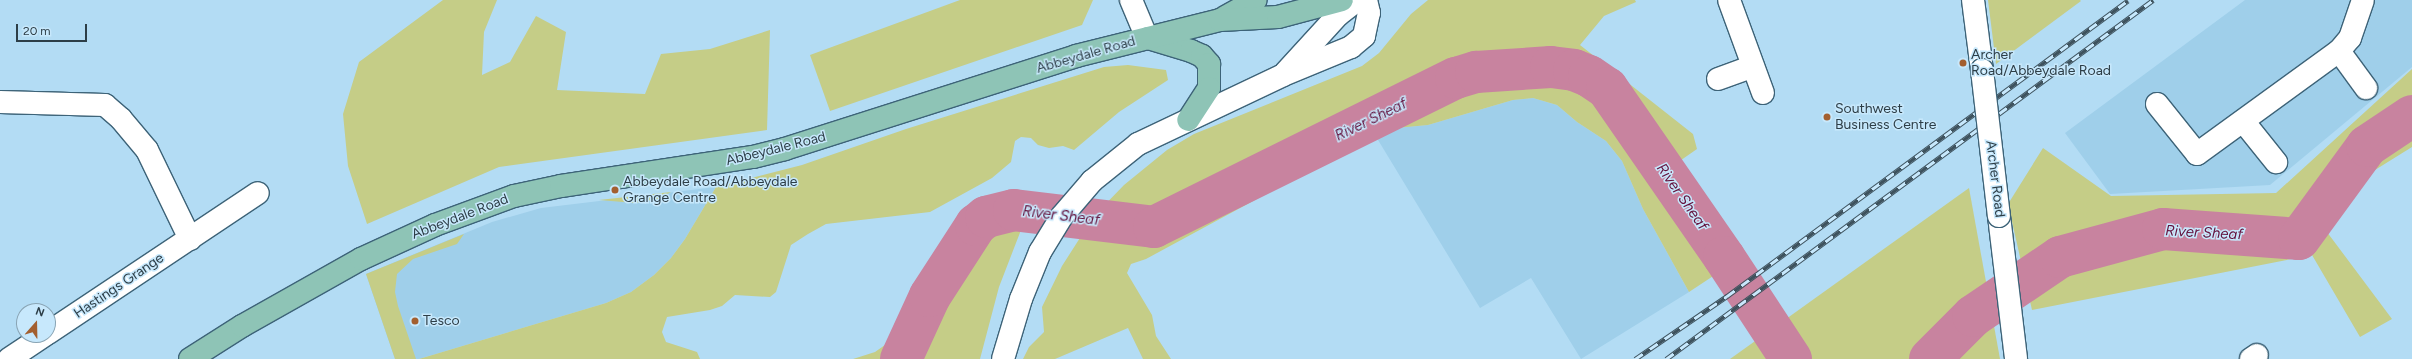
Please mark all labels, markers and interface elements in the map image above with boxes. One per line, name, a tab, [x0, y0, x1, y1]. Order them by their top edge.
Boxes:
scale bar	[18, 16, 89, 42]
text: 20 m	[23, 24, 51, 38]
street label: Abbeydale Road	[1035, 33, 1137, 77]
place label: Archer Road/Abbeydale Road	[1971, 47, 2111, 80]
marker: Archer Road/Abbeydale Road	[1958, 58, 1968, 68]
water label: River Sheaf	[1332, 95, 1410, 145]
place label: Southwest Business Centre	[1835, 101, 1936, 134]
marker: Southwest Business Centre	[1822, 112, 1832, 122]
street label: Abbeydale Road	[724, 128, 828, 170]
street label: Archer Road	[1982, 139, 2008, 219]
water label: River Sheaf	[1652, 160, 1712, 234]
place label: Abbeydale Road/Abbeydale Grange Centre	[623, 174, 797, 206]
marker: Abbeydale Road/Abbeydale Grange Centre	[610, 185, 620, 195]
street label: Abbeydale Road	[409, 191, 511, 243]
water label: River Sheaf	[1021, 202, 1101, 230]
water label: River Sheaf	[2165, 222, 2243, 244]
street label: Hastings Grange	[71, 250, 167, 322]
north arrow	[16, 303, 56, 343]
text: N	[34, 305, 46, 320]
place label: Tesco	[423, 313, 460, 329]
marker: Tesco	[410, 316, 420, 326]

